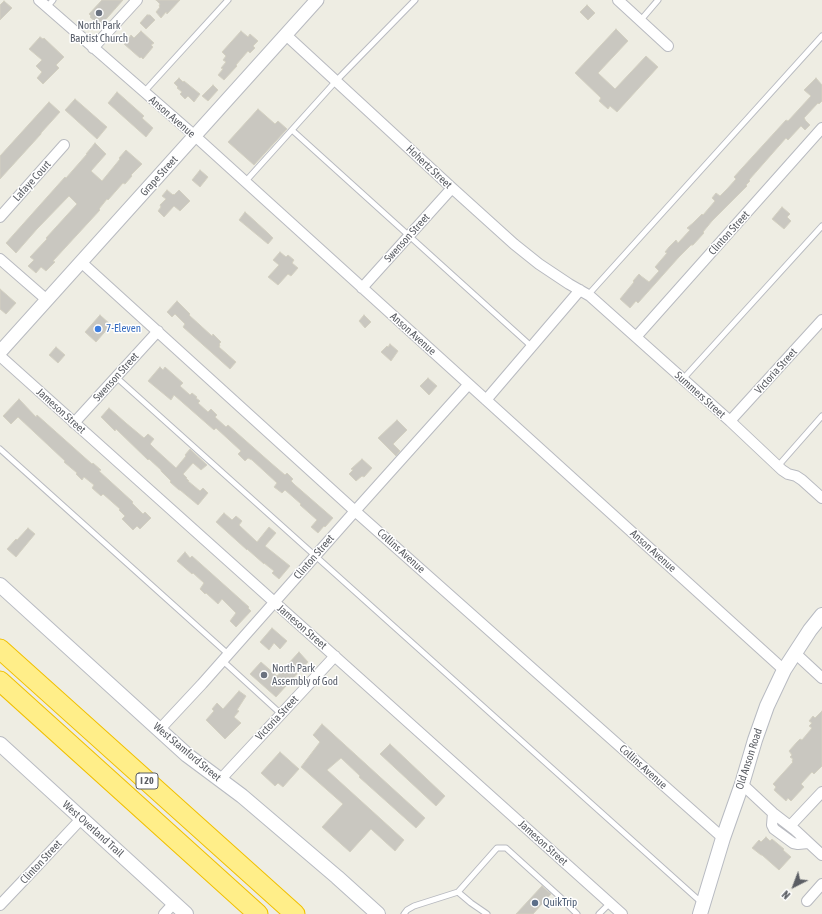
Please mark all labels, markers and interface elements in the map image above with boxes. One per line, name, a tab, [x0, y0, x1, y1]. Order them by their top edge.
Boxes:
marker: North Park Baptist Church	[94, 8, 104, 18]
place label: North Park Baptist Church	[70, 19, 128, 45]
street label: Anson Avenue	[146, 93, 198, 141]
street label: Hohertz Street	[403, 142, 455, 192]
street label: Grape Street	[137, 153, 181, 199]
street label: Lafaye Court	[10, 158, 54, 204]
street label: Clinton Street	[706, 208, 752, 258]
street label: Swenson Street	[382, 211, 432, 265]
street label: Anson Avenue	[387, 310, 439, 358]
place label: 7-Eleven	[106, 322, 141, 336]
marker: 7-Eleven	[93, 324, 103, 334]
street label: Victoria Street	[752, 345, 800, 397]
street label: Swenson Street	[91, 350, 141, 404]
street label: Summers Street	[672, 369, 728, 421]
street label: Jameson Street	[34, 385, 88, 437]
street label: Collins Avenue	[374, 526, 428, 576]
street label: Anson Avenue	[627, 527, 679, 575]
street label: Clinton Street	[291, 532, 337, 582]
street label: Jameson Street	[274, 602, 330, 652]
place label: North Park Assembly of God	[272, 662, 338, 688]
marker: North Park Assembly of God	[259, 670, 269, 680]
street label: Victoria Street	[253, 693, 301, 743]
street label: West Stamford Street	[150, 720, 224, 784]
street label: Old Anson Road	[733, 727, 765, 791]
street label: Collins Avenue	[616, 742, 670, 792]
road number: I 20	[136, 773, 158, 789]
street label: West Overland Trail	[60, 798, 126, 860]
street label: Jameson Street	[516, 817, 570, 869]
street label: Clinton Street	[17, 837, 65, 887]
north arrow	[774, 866, 814, 906]
text: N	[780, 888, 792, 902]
place label: QuikTrip	[543, 896, 577, 910]
marker: QuikTrip	[530, 898, 540, 908]

